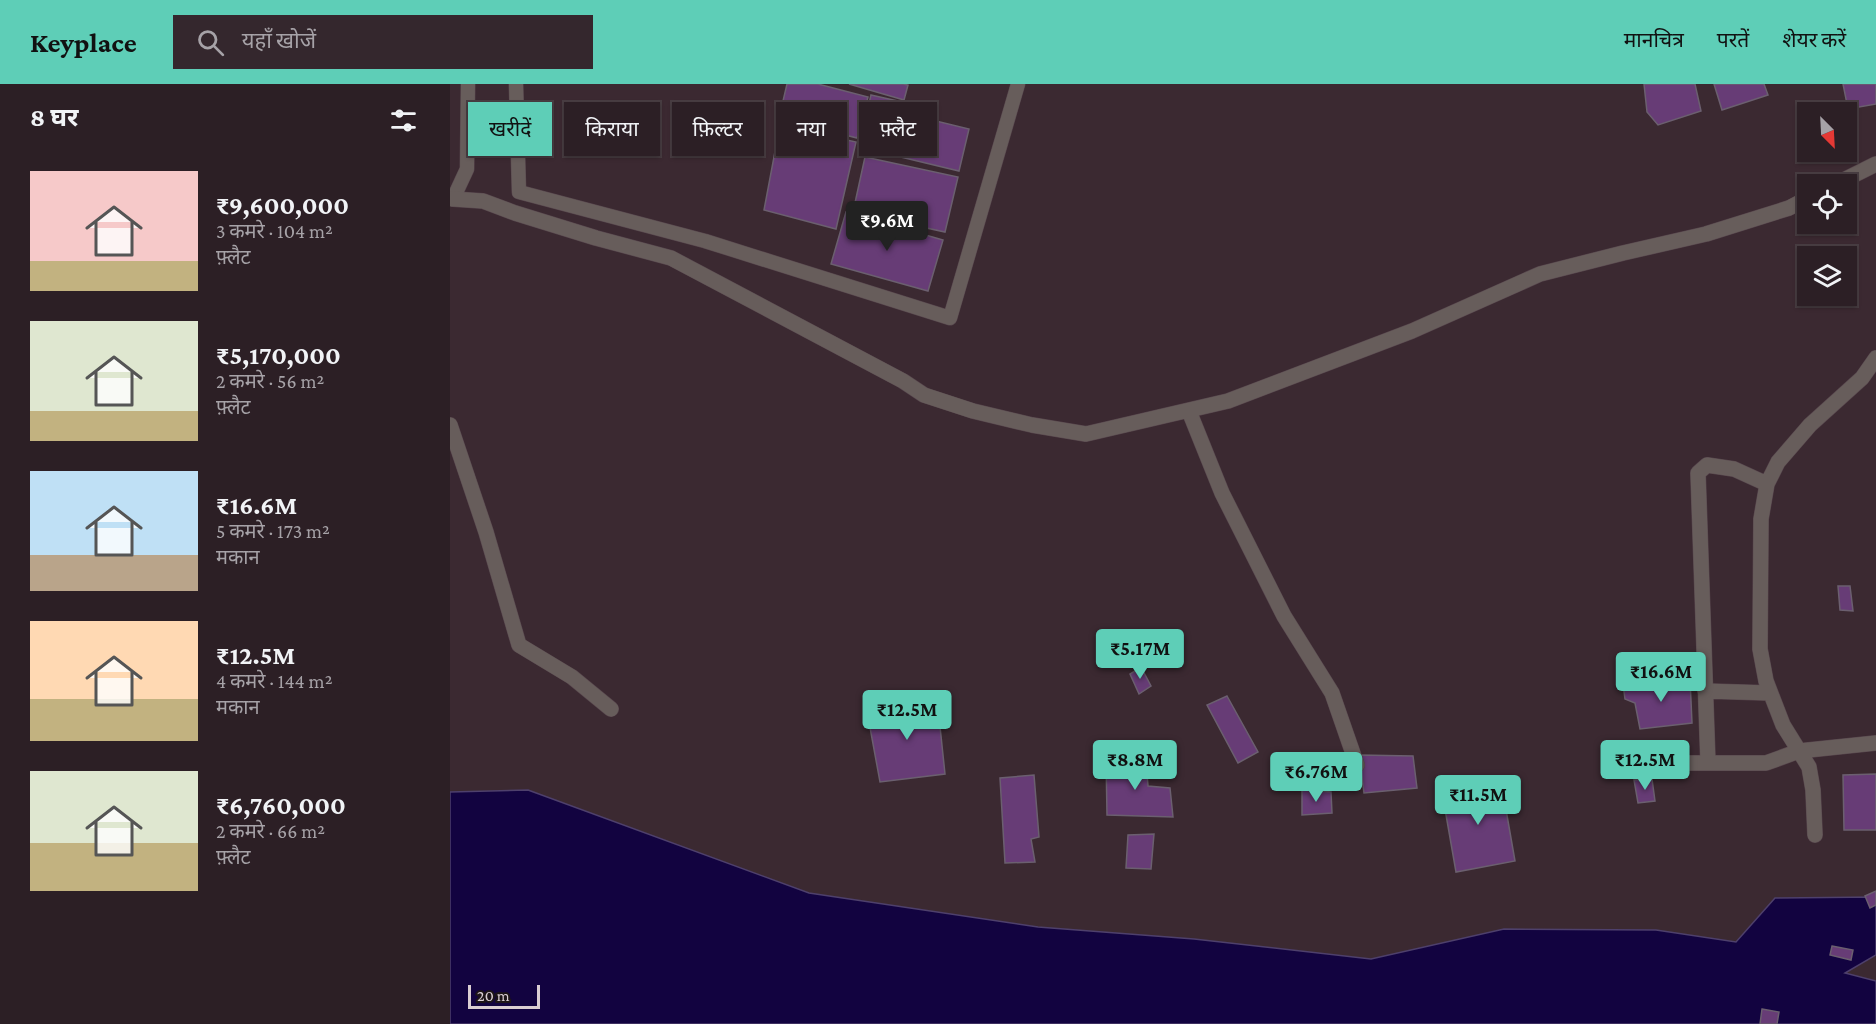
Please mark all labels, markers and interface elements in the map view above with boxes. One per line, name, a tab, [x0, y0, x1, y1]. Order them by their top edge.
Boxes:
search box	[173, 15, 593, 69]
icon: search	[194, 26, 227, 59]
text: Keyplace	[30, 27, 137, 58]
text: यहाँ खोजें	[242, 28, 316, 53]
text: मानचित्र	[1624, 28, 1684, 52]
text: परतें	[1717, 28, 1749, 52]
text: शेयर करें	[1782, 28, 1846, 52]
chip: खरीदें	[468, 102, 552, 156]
chip: किराया	[564, 102, 660, 156]
chip: फ़िल्टर	[672, 102, 764, 156]
chip: नया	[776, 102, 847, 156]
chip: फ़्लैट	[859, 102, 937, 156]
north arrow	[1797, 102, 1857, 162]
map controls	[1797, 102, 1857, 306]
text: 8 घर	[30, 103, 78, 132]
icon: filters	[387, 104, 420, 137]
button: locate	[1797, 174, 1857, 234]
text: ₹9,600,000	[216, 191, 349, 220]
icon: home	[78, 195, 150, 267]
pin: ₹9.6M	[845, 201, 929, 252]
text: ₹9.6M	[860, 209, 914, 231]
text: 3 कमरे · 104 m²	[216, 220, 333, 242]
text: फ़्लैट	[216, 246, 251, 268]
button: layers	[1797, 246, 1857, 306]
text: ₹5,170,000	[216, 341, 341, 370]
icon: home	[78, 345, 150, 417]
text: 2 कमरे · 56 m²	[216, 370, 324, 392]
text: फ़्लैट	[216, 396, 251, 418]
text: ₹16.6M	[216, 491, 297, 520]
icon: home	[78, 495, 150, 567]
text: 5 कमरे · 173 m²	[216, 520, 330, 542]
text: मकान	[216, 546, 260, 568]
pin: ₹5.17M	[1091, 629, 1189, 680]
text: ₹5.17M	[1110, 637, 1170, 659]
text: ₹12.5M	[216, 641, 295, 670]
icon: home	[78, 645, 150, 717]
pin: ₹16.6M	[1612, 652, 1710, 703]
text: ₹16.6M	[1630, 660, 1692, 682]
text: 4 कमरे · 144 m²	[216, 670, 332, 692]
pin: ₹12.5M	[858, 690, 956, 741]
text: मकान	[216, 696, 260, 718]
text: ₹12.5M	[877, 698, 937, 720]
pin: ₹8.8M	[1093, 740, 1177, 791]
pin: ₹12.5M	[1596, 740, 1694, 791]
text: ₹8.8M	[1107, 748, 1163, 770]
text: ₹12.5M	[1615, 748, 1675, 770]
pin: ₹6.76M	[1267, 752, 1365, 803]
text: ₹6.76M	[1284, 760, 1348, 782]
pin: ₹11.5M	[1429, 775, 1527, 826]
text: ₹11.5M	[1449, 783, 1507, 805]
text: ₹6,760,000	[216, 791, 346, 820]
icon: home	[78, 795, 150, 867]
text: 2 कमरे · 66 m²	[216, 820, 325, 842]
text: फ़्लैट	[216, 846, 251, 868]
scale bar	[468, 982, 540, 1010]
text: 20 m	[477, 987, 510, 1004]

